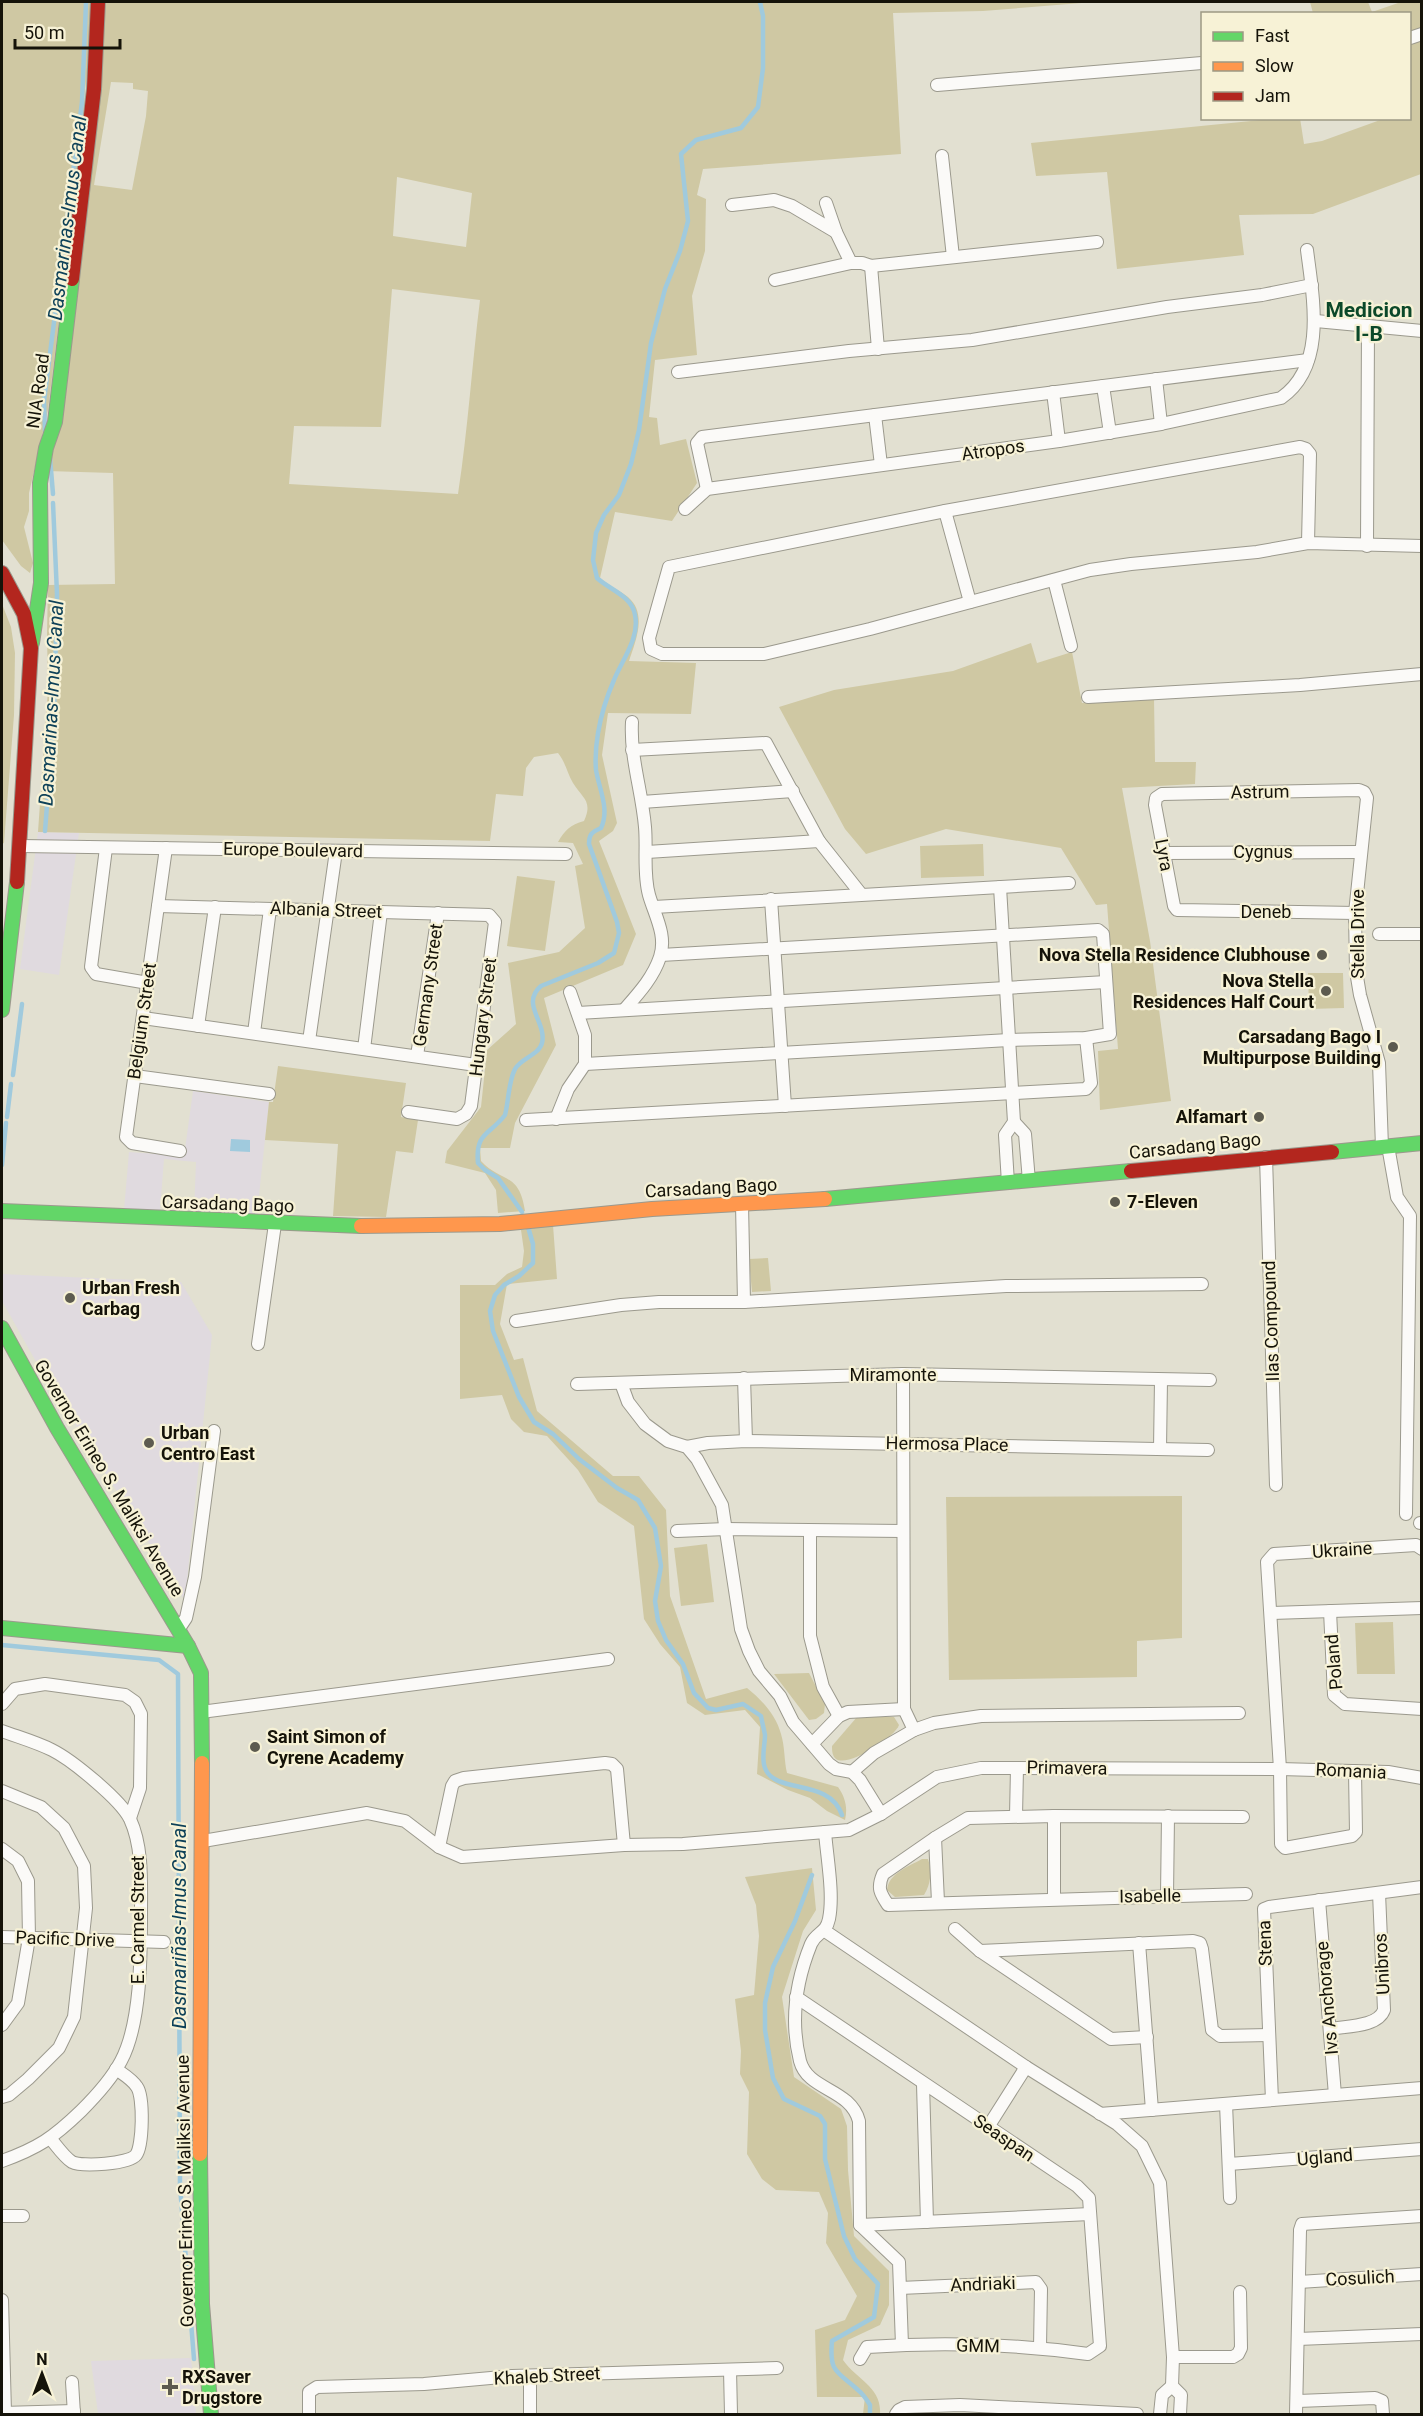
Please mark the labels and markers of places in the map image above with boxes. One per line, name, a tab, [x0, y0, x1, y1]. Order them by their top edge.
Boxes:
place label: Nova Stella Residence Clubhouse	[1039, 944, 1310, 965]
marker: Nova Stella Residence Clubhouse	[1315, 948, 1329, 962]
place label: Nova Stella Residences Half Court	[1133, 970, 1314, 1012]
marker: Nova Stella Residences Half Court	[1319, 984, 1333, 998]
place label: Carsadang Bago I Multipurpose Building	[1203, 1026, 1381, 1068]
marker: Carsadang Bago I Multipurpose Building	[1386, 1040, 1400, 1054]
place label: Alfamart	[1176, 1106, 1247, 1127]
marker: Alfamart	[1252, 1110, 1266, 1124]
place label: 7-Eleven	[1127, 1191, 1198, 1212]
marker: 7-Eleven	[1108, 1195, 1122, 1209]
place label: Urban Fresh Carbag	[82, 1277, 180, 1319]
marker: Urban Fresh Carbag	[63, 1291, 77, 1305]
place label: Urban Centro East	[161, 1422, 255, 1464]
marker: Urban Centro East	[142, 1436, 156, 1450]
place label: Saint Simon of Cyrene Academy	[267, 1726, 405, 1768]
marker: Saint Simon of Cyrene Academy	[248, 1740, 262, 1754]
place label: RXSaver Drugstore	[182, 2366, 262, 2408]
marker: RXSaver Drugstore	[163, 2380, 177, 2394]

